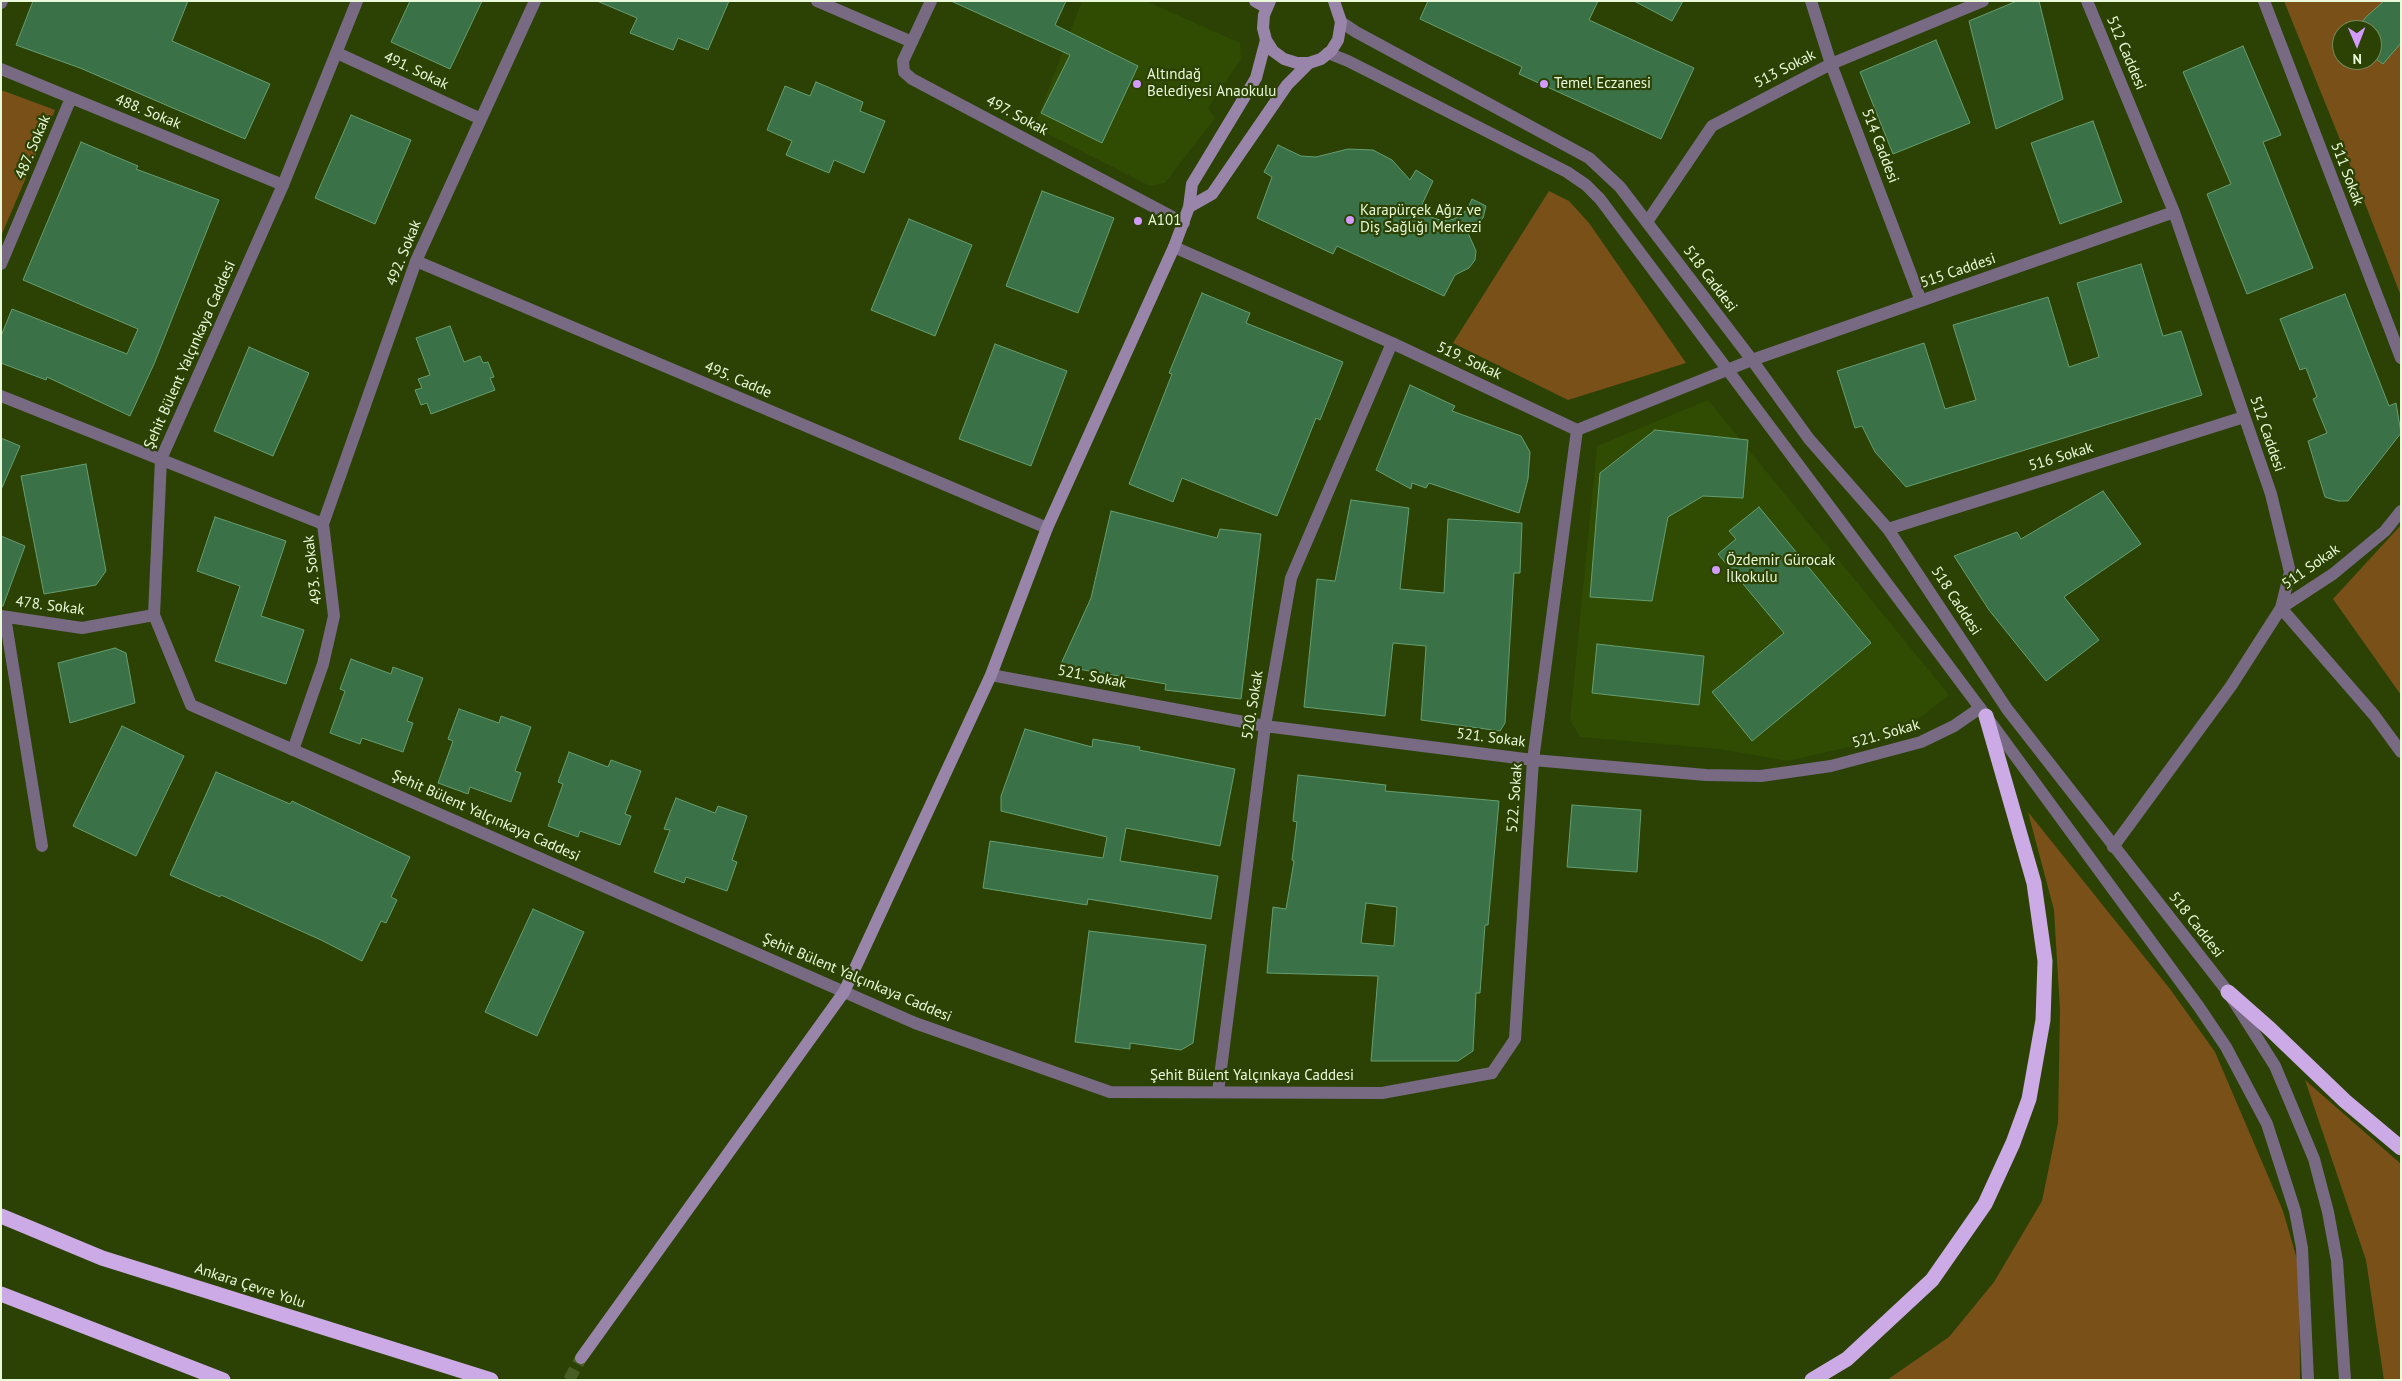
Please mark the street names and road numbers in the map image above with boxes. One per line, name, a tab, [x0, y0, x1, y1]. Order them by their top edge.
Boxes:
street label: 512 Caddesi	[2102, 13, 2150, 93]
street label: 513 Sokak	[1751, 46, 1819, 92]
street label: 491. Sokak	[381, 48, 451, 94]
street label: 488. Sokak	[112, 91, 184, 133]
street label: 497. Sokak	[983, 92, 1051, 140]
street label: 514 Caddesi	[1858, 106, 1902, 186]
street label: 487. Sokak	[11, 112, 55, 182]
street label: 511 Sokak	[2327, 140, 2367, 208]
street label: 492. Sokak	[383, 217, 425, 289]
street label: 518 Caddesi	[1679, 242, 1741, 316]
street label: 515 Caddesi	[1918, 250, 1998, 292]
street label: Şehit Bülent Yalçınkaya Caddesi	[140, 258, 240, 452]
street label: 519. Sokak	[1434, 338, 1504, 384]
street label: 495. Cadde	[702, 358, 774, 402]
street label: 512 Caddesi	[2246, 394, 2288, 474]
street label: 516 Sokak	[2027, 439, 2095, 475]
street label: 493. Sokak	[300, 534, 326, 606]
street label: 511 Sokak	[2279, 541, 2343, 593]
street label: 518 Caddesi	[1927, 563, 1985, 639]
street label: 478. Sokak	[14, 593, 86, 619]
street label: 521. Sokak	[1056, 662, 1128, 692]
street label: 520. Sokak	[1239, 669, 1267, 741]
street label: 521. Sokak	[1850, 716, 1922, 752]
street label: 521. Sokak	[1455, 725, 1527, 751]
street label: 522. Sokak	[1504, 763, 1526, 833]
street label: Şehit Bülent Yalçınkaya Caddesi	[389, 766, 583, 866]
street label: 518 Caddesi	[2165, 889, 2227, 961]
street label: Şehit Bülent Yalçınkaya Caddesi	[760, 930, 954, 1026]
street label: Şehit Bülent Yalçınkaya Caddesi	[1150, 1067, 1354, 1085]
street label: Ankara Çevre Yolu	[193, 1260, 307, 1312]

